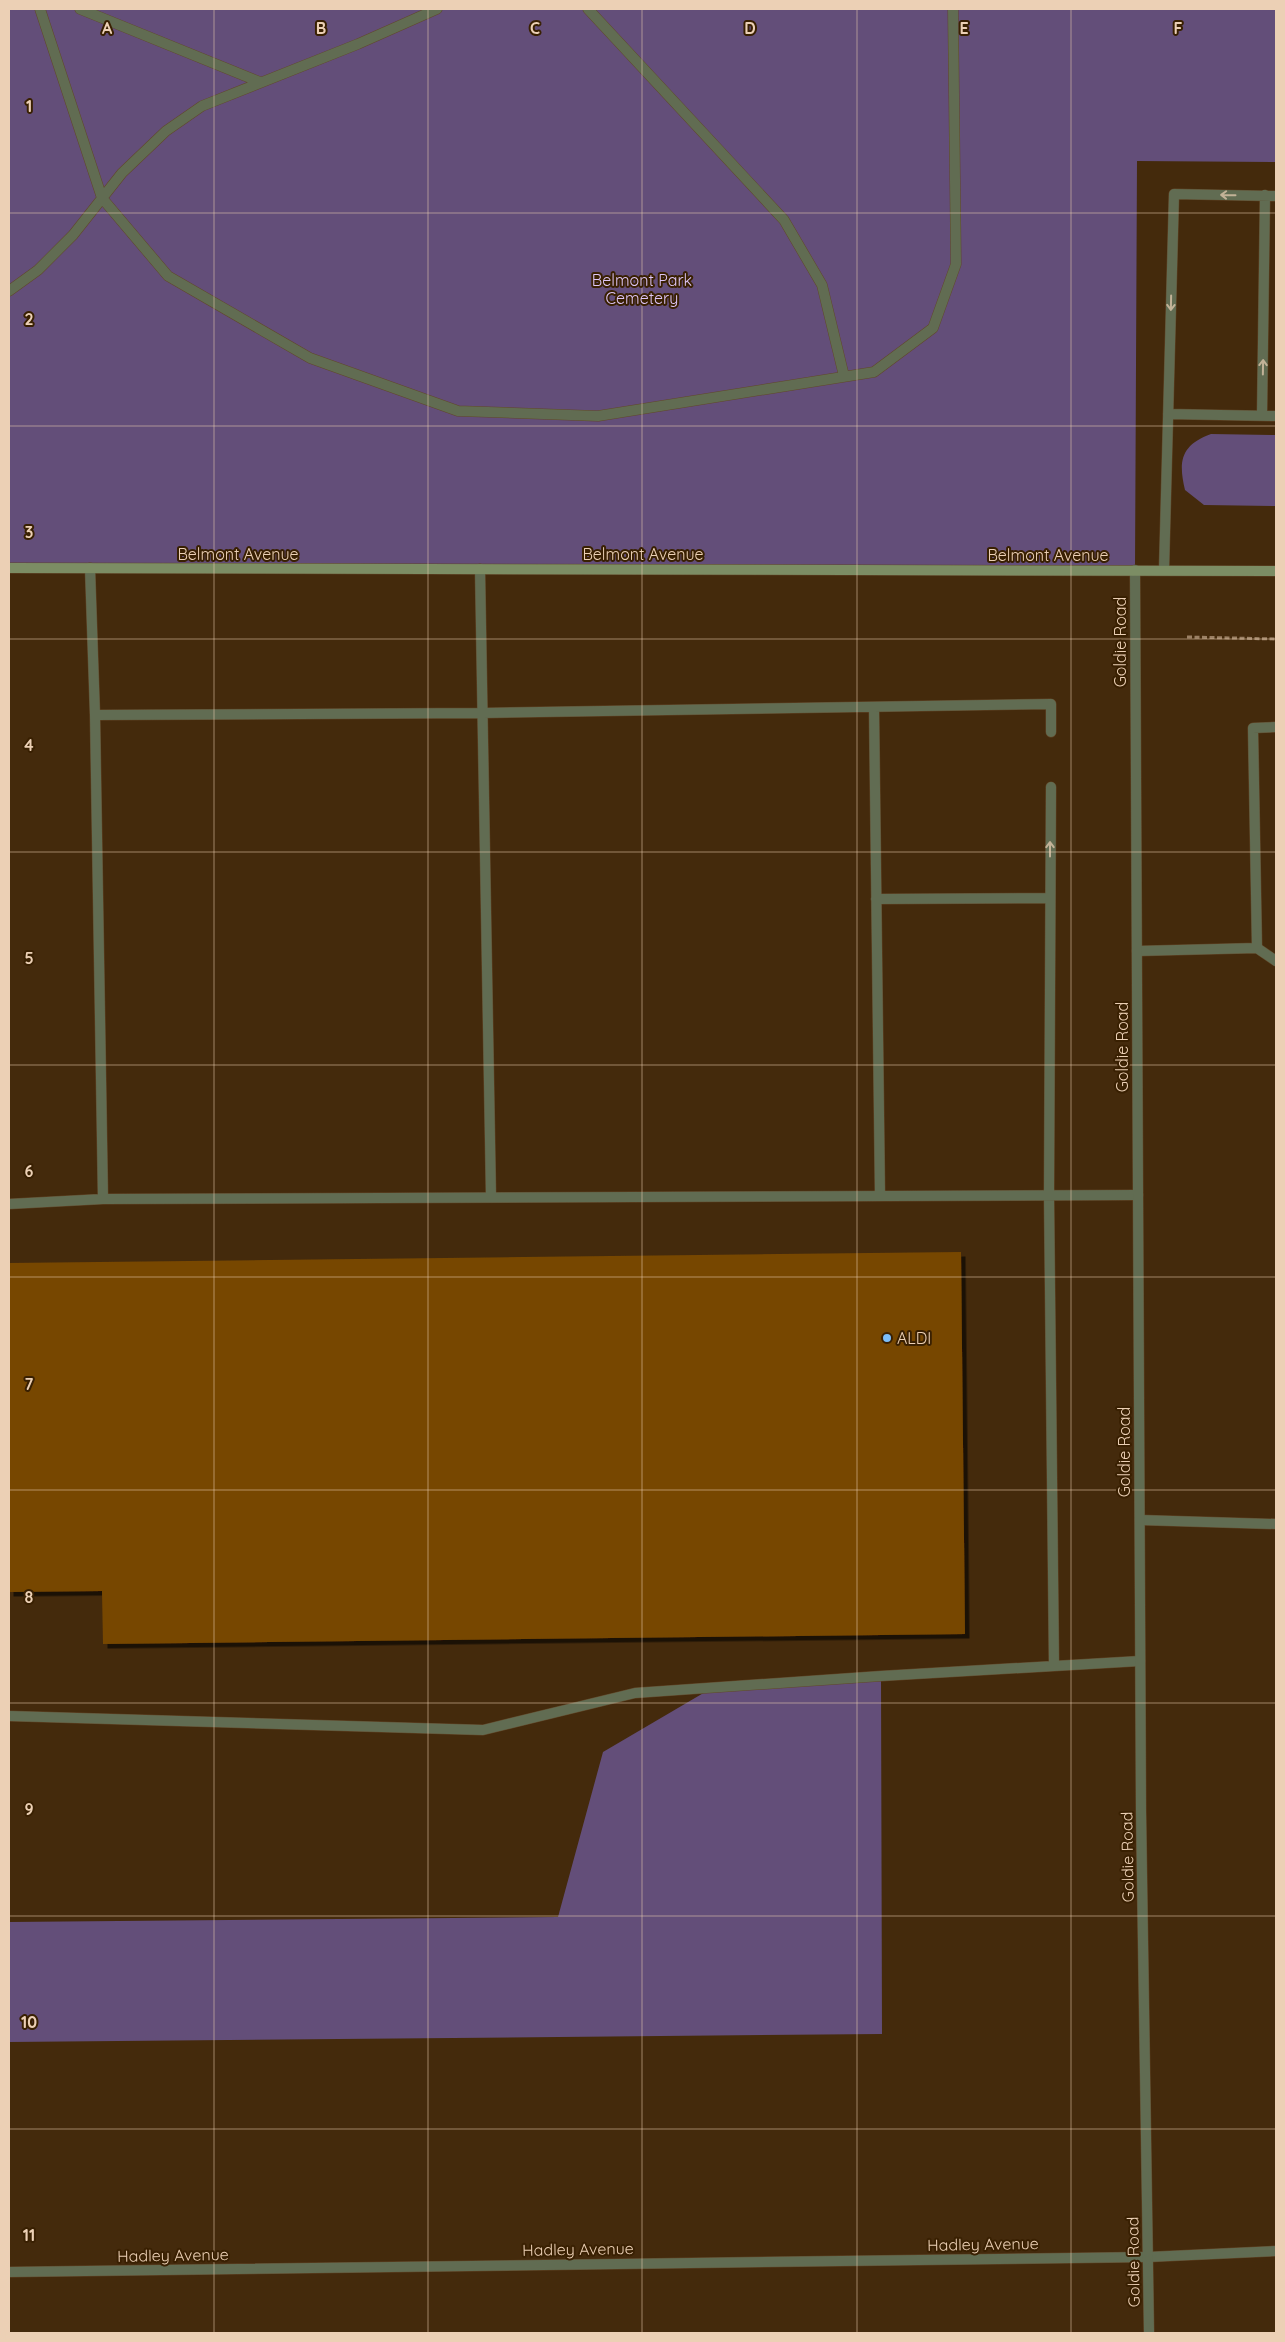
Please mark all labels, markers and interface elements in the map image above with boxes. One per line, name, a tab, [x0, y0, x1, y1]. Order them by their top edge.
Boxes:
text: A	[102, 18, 113, 38]
text: B	[316, 18, 326, 38]
text: C	[530, 18, 540, 38]
text: D	[744, 18, 756, 38]
text: E	[959, 18, 969, 38]
text: F	[1174, 18, 1183, 38]
text: 1	[26, 96, 32, 116]
one-way arrow	[1220, 190, 1236, 200]
park label: Belmont Park Cemetery	[592, 270, 692, 308]
one-way arrow	[1166, 294, 1176, 310]
text: 2	[24, 309, 34, 329]
one-way arrow	[1258, 359, 1267, 375]
text: 3	[25, 522, 33, 542]
street label: Belmont Avenue	[177, 544, 299, 564]
street label: Belmont Avenue	[582, 544, 704, 564]
street label: Belmont Avenue	[987, 545, 1109, 565]
street label: Goldie Road	[1110, 597, 1130, 687]
text: 4	[24, 735, 34, 755]
one-way arrow	[1045, 841, 1055, 858]
text: 5	[24, 948, 34, 968]
street label: Goldie Road	[1112, 1002, 1132, 1092]
text: 6	[25, 1161, 34, 1181]
place label: ALDI	[897, 1328, 931, 1348]
marker: ALDI	[881, 1332, 893, 1344]
text: 7	[25, 1374, 34, 1394]
street label: Goldie Road	[1114, 1407, 1134, 1497]
text: 8	[25, 1587, 34, 1607]
text: 9	[24, 1799, 34, 1819]
street label: Goldie Road	[1116, 1812, 1138, 1902]
text: 10	[21, 2012, 37, 2032]
street label: Goldie Road	[1122, 2217, 1144, 2307]
text: 11	[23, 2225, 35, 2245]
street label: Hadley Avenue	[927, 2233, 1039, 2255]
street label: Hadley Avenue	[522, 2238, 634, 2260]
street label: Hadley Avenue	[117, 2244, 229, 2266]

